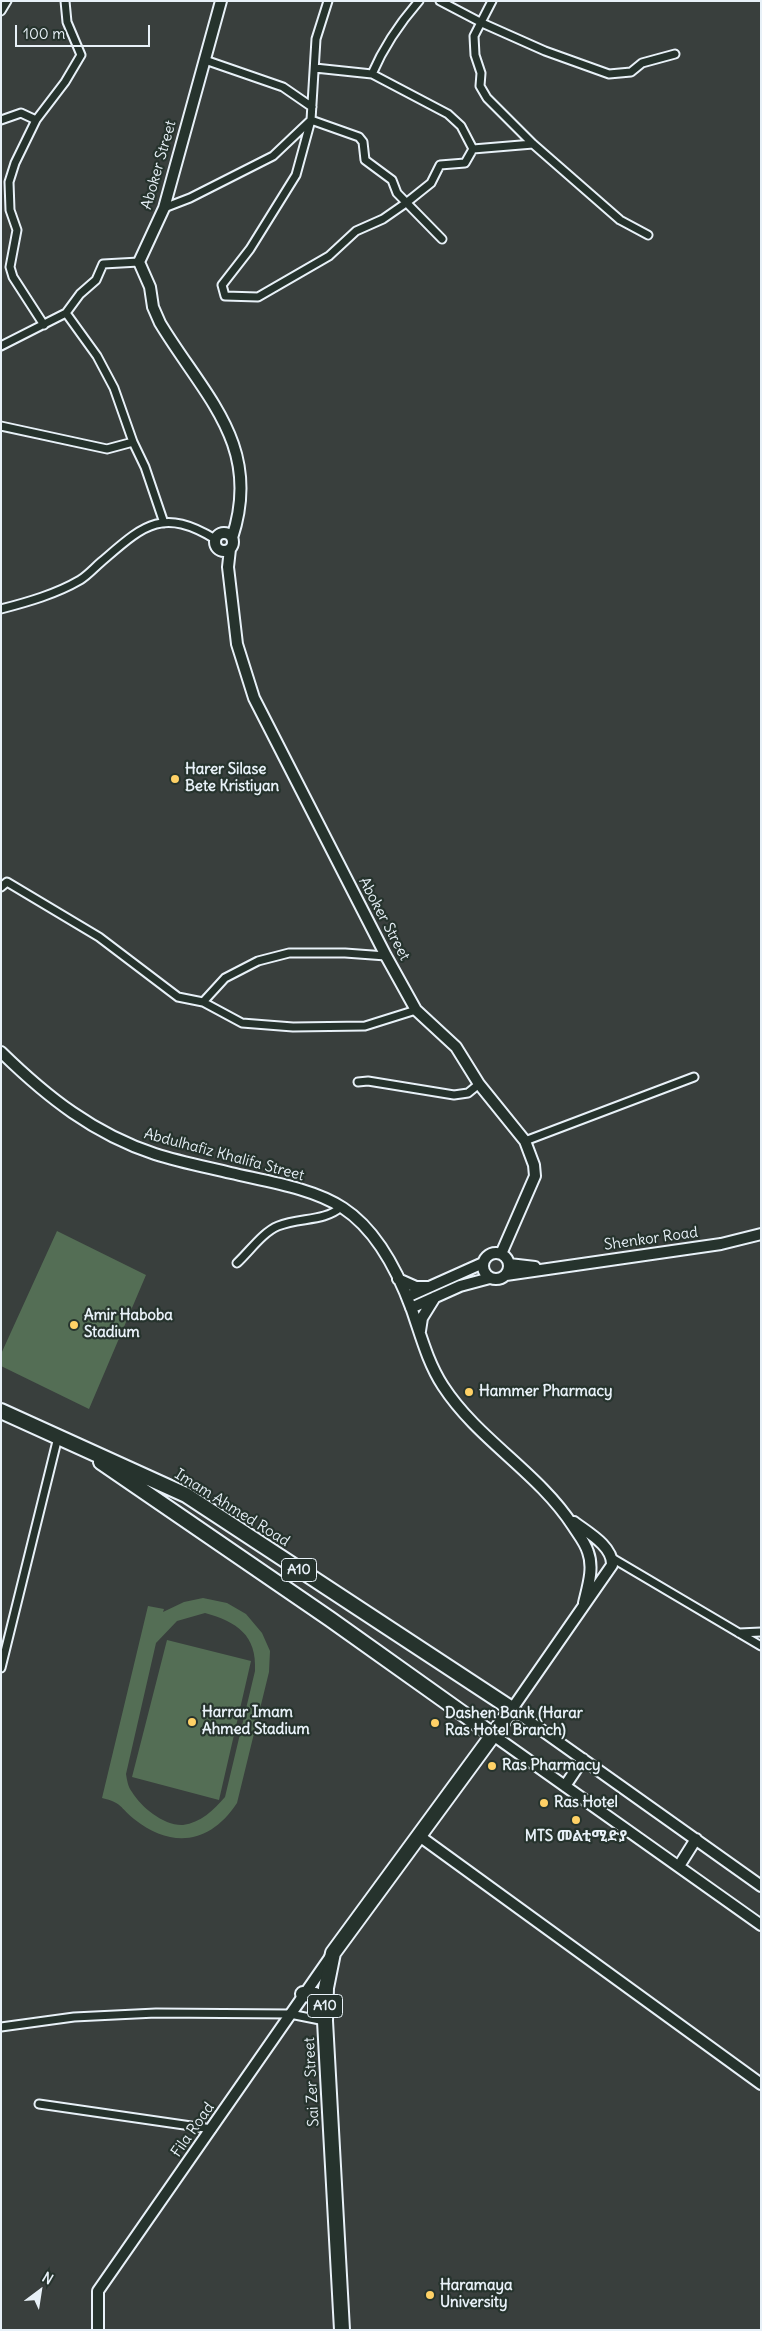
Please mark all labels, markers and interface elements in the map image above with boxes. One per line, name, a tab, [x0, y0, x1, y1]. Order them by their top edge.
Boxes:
scale bar	[18, 15, 152, 47]
text: 100 m	[23, 24, 65, 43]
street label: Aboker Street	[138, 118, 180, 212]
place label: Harer Silase Bete Kristiyan	[185, 761, 279, 796]
marker: Harer Silase Bete Kristiyan	[169, 773, 181, 785]
street label: Aboker Street	[355, 874, 413, 964]
street label: Abdulhafiz Khalifa Street	[142, 1125, 306, 1185]
street label: Shenkor Road	[603, 1224, 699, 1254]
place label: Amir Haboba Stadium	[84, 1307, 173, 1342]
marker: Amir Haboba Stadium	[68, 1319, 80, 1331]
place label: Hammer Pharmacy	[479, 1383, 613, 1401]
marker: Hammer Pharmacy	[463, 1386, 475, 1398]
street label: Imam Ahmed Road	[171, 1465, 293, 1551]
road number: A10	[282, 1558, 316, 1582]
place label: Harrar Imam Ahmed Stadium	[202, 1704, 310, 1739]
place label: Dashen Bank (Harar Ras Hotel Branch)	[445, 1705, 583, 1740]
marker: Harrar Imam Ahmed Stadium	[186, 1716, 198, 1728]
marker: Dashen Bank (Harar Ras Hotel Branch)	[429, 1717, 441, 1729]
place label: Ras Pharmacy	[502, 1757, 601, 1775]
marker: Ras Pharmacy	[486, 1760, 498, 1772]
place label: Ras Hotel	[554, 1794, 618, 1812]
marker: Ras Hotel	[538, 1797, 550, 1809]
marker: MTS መልቲሚድያ	[570, 1814, 582, 1826]
place label: MTS መልቲሚድያ	[525, 1828, 627, 1846]
road number: A10	[308, 1994, 342, 2018]
street label: Sai Zer Street	[301, 2037, 323, 2127]
street label: Fila Road	[168, 2099, 218, 2161]
north arrow	[15, 2266, 65, 2316]
text: N	[39, 2268, 57, 2288]
place label: Haramaya University	[440, 2277, 513, 2312]
marker: Haramaya University	[424, 2289, 436, 2301]

